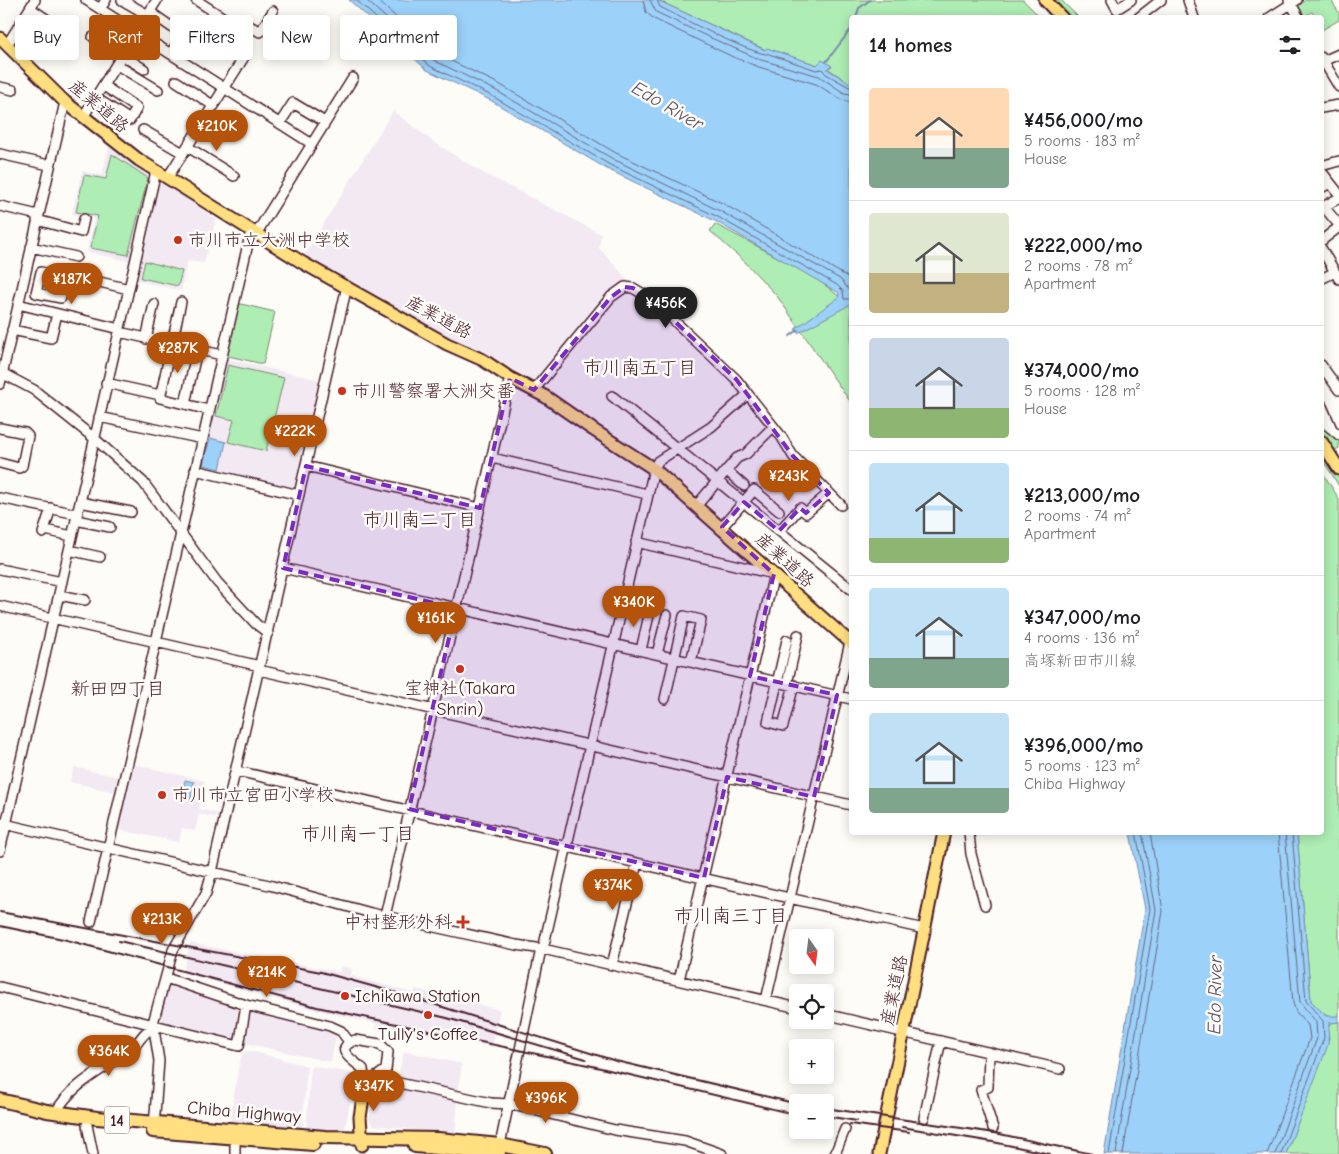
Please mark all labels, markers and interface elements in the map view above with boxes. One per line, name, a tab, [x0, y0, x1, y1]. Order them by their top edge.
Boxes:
chip: Buy	[15, 15, 79, 60]
chip: Rent	[89, 15, 160, 60]
chip: Filters	[170, 15, 253, 60]
chip: New	[263, 15, 330, 60]
chip: Apartment	[340, 15, 457, 60]
icon: filters	[1276, 31, 1304, 59]
text: 14 homes	[869, 33, 952, 57]
street label: 産業道路	[64, 75, 133, 138]
water label: Edo River	[628, 77, 708, 136]
icon: home	[909, 108, 969, 168]
text: ¥456,000/mo	[1024, 108, 1143, 132]
pin: ¥210K	[182, 110, 252, 152]
text: ¥210K	[197, 117, 237, 135]
text: 5 rooms · 183 m²	[1024, 132, 1140, 150]
text: House	[1024, 150, 1067, 168]
place label: 市川市立大洲中学校	[188, 230, 350, 251]
icon: home	[909, 233, 969, 293]
text: ¥222,000/mo	[1024, 233, 1143, 257]
marker: 市川市立大洲中学校	[172, 234, 184, 246]
text: 2 rooms · 78 m²	[1024, 257, 1132, 275]
pin: ¥187K	[37, 262, 107, 305]
text: ¥187K	[53, 270, 91, 288]
text: Apartment	[1024, 275, 1096, 293]
pin: ¥456K	[631, 286, 701, 329]
street label: 産業道路	[402, 291, 475, 344]
text: ¥456K	[645, 294, 687, 312]
pin: ¥287K	[143, 332, 213, 374]
text: ¥287K	[158, 339, 198, 357]
district label: 市川南五丁目	[583, 357, 697, 379]
icon: home	[909, 358, 969, 418]
text: ¥374,000/mo	[1024, 358, 1139, 382]
place label: 市川警察署大洲交番	[352, 381, 514, 402]
text: 5 rooms · 128 m²	[1024, 382, 1140, 400]
marker: 市川警察署大洲交番	[336, 385, 348, 397]
text: House	[1024, 400, 1067, 418]
pin: ¥222K	[260, 414, 330, 457]
text: ¥222K	[275, 422, 315, 440]
pin: ¥243K	[754, 460, 824, 502]
text: ¥243K	[769, 467, 809, 485]
icon: home	[909, 483, 969, 543]
text: ¥213,000/mo	[1024, 483, 1140, 507]
text: 2 rooms · 74 m²	[1024, 507, 1131, 525]
district label: 市川南二丁目	[363, 509, 477, 531]
text: Apartment	[1024, 525, 1096, 543]
street label: 産業道路	[751, 528, 818, 592]
pin: ¥340K	[599, 586, 669, 628]
text: ¥340K	[613, 593, 655, 611]
pin: ¥161K	[401, 602, 471, 644]
text: ¥347,000/mo	[1024, 605, 1141, 629]
icon: home	[909, 608, 969, 668]
text: ¥161K	[417, 609, 455, 627]
text: 4 rooms · 136 m²	[1024, 629, 1139, 647]
text: 高塚新田市川線	[1024, 652, 1136, 670]
marker: 宝神社(Takara Shrin)	[454, 663, 466, 675]
district label: 新田四丁目	[70, 678, 166, 700]
place label: 宝神社(Takara Shrin)	[405, 678, 515, 720]
icon: home	[909, 733, 969, 793]
text: ¥396,000/mo	[1024, 733, 1143, 757]
text: 5 rooms · 123 m²	[1024, 757, 1140, 775]
text: Chiba Highway	[1024, 775, 1125, 793]
place label: 市川市立宮田小学校	[172, 785, 334, 806]
marker: 市川市立宮田小学校	[156, 789, 168, 801]
district label: 市川南一丁目	[301, 823, 415, 845]
pin: ¥374K	[578, 868, 648, 911]
text: ¥374K	[594, 876, 632, 894]
pin: ¥213K	[127, 902, 197, 945]
district label: 市川南三丁目	[674, 905, 788, 927]
text: ¥213K	[142, 910, 182, 928]
place label: 中村整形外科	[344, 912, 452, 933]
marker: 中村整形外科	[456, 915, 470, 929]
north arrow	[789, 929, 834, 974]
map controls	[789, 929, 834, 1139]
street label: 産業道路	[877, 953, 912, 1028]
water label: Edo River	[1203, 954, 1227, 1035]
pin: ¥214K	[232, 956, 302, 998]
text: ¥214K	[248, 963, 286, 981]
button: locate	[789, 984, 834, 1029]
place label: Ichikawa Station	[355, 986, 480, 1007]
marker: Ichikawa Station	[339, 990, 351, 1002]
marker: Tully's Coffee	[422, 1009, 434, 1021]
place label: Tully's Coffee	[378, 1024, 478, 1045]
pin: ¥364K	[74, 1034, 144, 1077]
button: +	[789, 1039, 834, 1084]
text: ¥364K	[89, 1042, 129, 1060]
pin: ¥347K	[339, 1070, 409, 1112]
text: ¥347K	[354, 1077, 394, 1095]
pin: ¥396K	[511, 1082, 581, 1124]
text: ¥396K	[525, 1089, 567, 1107]
button: −	[789, 1094, 834, 1139]
street label: Chiba Highway	[186, 1097, 302, 1128]
road number: 14	[104, 1106, 130, 1134]

